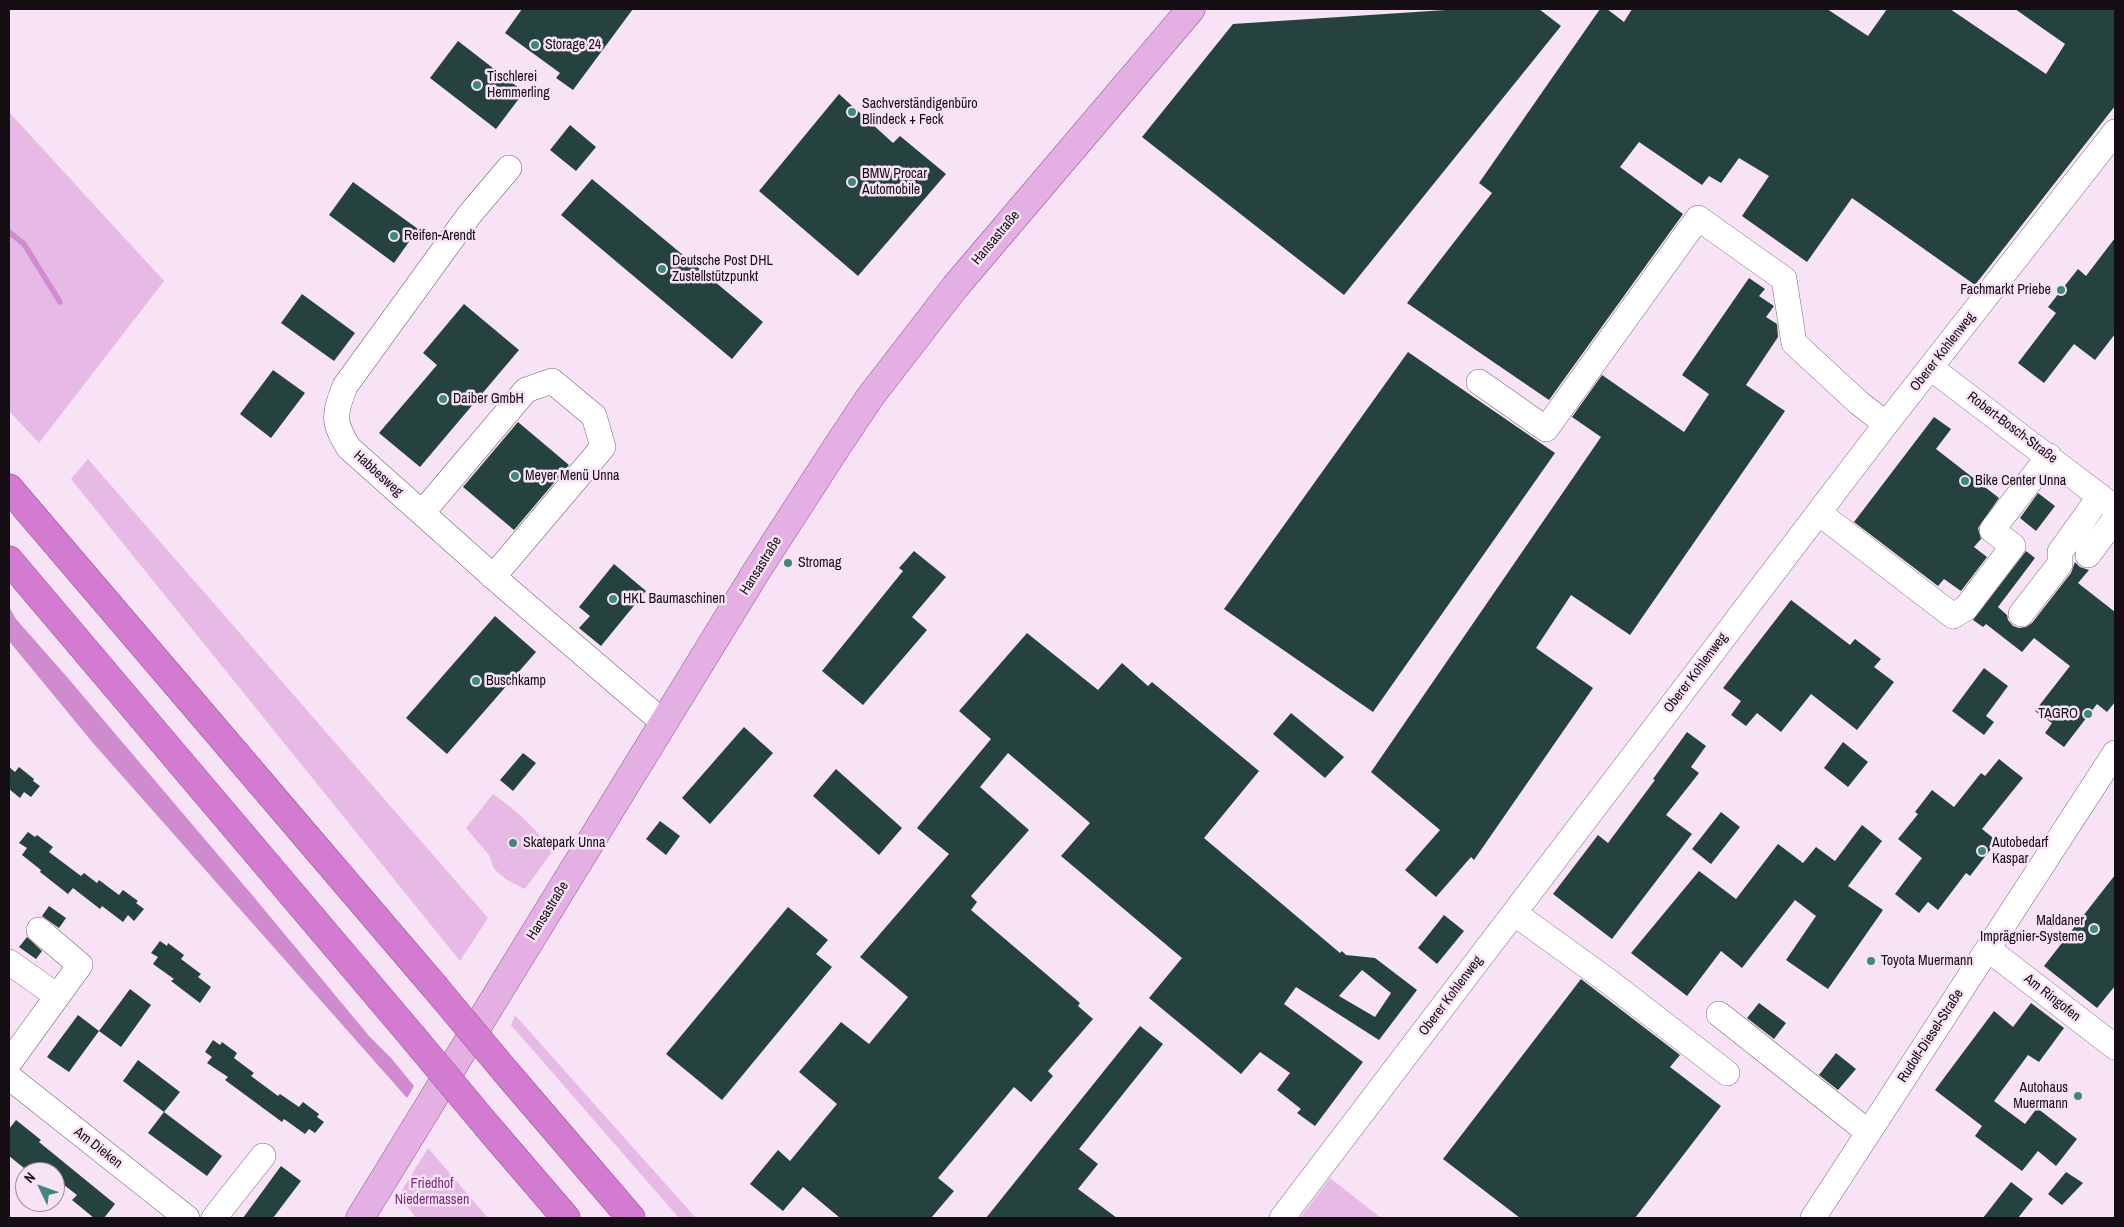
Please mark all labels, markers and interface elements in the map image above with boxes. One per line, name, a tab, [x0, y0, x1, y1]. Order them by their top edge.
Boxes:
place label: Storage 24	[545, 37, 601, 53]
marker: Storage 24	[529, 39, 541, 51]
place label: Tischlerei Hemmerling	[487, 69, 550, 102]
marker: Tischlerei Hemmerling	[471, 79, 483, 91]
place label: Sachverständigenbüro Blindeck + Feck	[862, 96, 978, 128]
marker: Sachverständigenbüro Blindeck + Feck	[846, 106, 858, 118]
place label: BMW Procar Automobile	[862, 166, 927, 198]
marker: BMW Procar Automobile	[846, 176, 858, 188]
street label: Hansastraße	[968, 207, 1024, 269]
place label: Reifen-Arendt	[404, 228, 475, 244]
marker: Reifen-Arendt	[388, 230, 400, 242]
place label: Deutsche Post DHL Zustellstützpunkt	[672, 253, 773, 286]
marker: Deutsche Post DHL Zustellstützpunkt	[656, 263, 668, 275]
place label: Fachmarkt Priebe	[1960, 282, 2051, 298]
marker: Fachmarkt Priebe	[2055, 284, 2067, 296]
street label: Oberer Kohlenweg	[1907, 309, 1979, 395]
street label: Robert-Bosch-Straße	[1964, 389, 2060, 467]
place label: Daiber GmbH	[453, 391, 524, 407]
marker: Daiber GmbH	[437, 393, 449, 405]
street label: Habbesweg	[350, 447, 406, 501]
place label: Meyer Menü Unna	[525, 468, 619, 484]
marker: Meyer Menü Unna	[509, 470, 521, 482]
place label: Bike Center Unna	[1975, 473, 2066, 489]
marker: Bike Center Unna	[1959, 475, 1971, 487]
street label: Hansastraße	[736, 534, 786, 598]
place label: Stromag	[798, 555, 841, 571]
marker: Stromag	[782, 557, 794, 569]
place label: HKL Baumaschinen	[623, 591, 725, 607]
marker: HKL Baumaschinen	[607, 593, 619, 605]
street label: Oberer Kohlenweg	[1660, 630, 1732, 716]
place label: Buschkamp	[486, 673, 546, 689]
marker: Buschkamp	[470, 675, 482, 687]
place label: TAGRO	[2038, 706, 2078, 722]
marker: TAGRO	[2082, 708, 2094, 720]
place label: Skatepark Unna	[523, 835, 605, 851]
place label: Autobedarf Kaspar	[1992, 835, 2048, 868]
marker: Skatepark Unna	[507, 837, 519, 849]
marker: Autobedarf Kaspar	[1976, 845, 1988, 857]
street label: Hansastraße	[523, 879, 573, 943]
place label: Maldaner Imprägnier-Systeme	[1980, 913, 2084, 946]
marker: Maldaner Imprägnier-Systeme	[2088, 923, 2100, 935]
street label: Oberer Kohlenweg	[1415, 953, 1487, 1039]
place label: Toyota Muermann	[1881, 953, 1973, 969]
marker: Toyota Muermann	[1865, 955, 1877, 967]
street label: Am Ringofen	[2020, 971, 2084, 1025]
street label: Rudolf-Diesel-Straße	[1895, 986, 1967, 1086]
place label: Autohaus Muermann	[2013, 1080, 2068, 1112]
marker: Autohaus Muermann	[2072, 1090, 2084, 1102]
street label: Am Dieken	[70, 1124, 126, 1172]
north arrow	[15, 1162, 65, 1212]
text: N	[20, 1169, 39, 1187]
park label: Friedhof Niedermassen	[395, 1176, 469, 1208]

